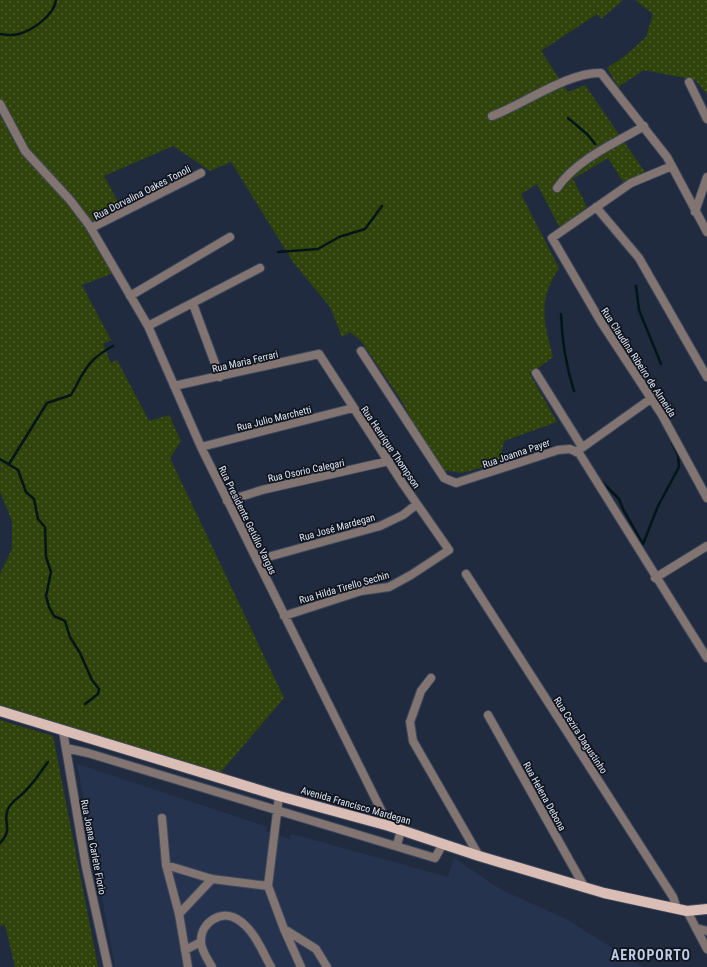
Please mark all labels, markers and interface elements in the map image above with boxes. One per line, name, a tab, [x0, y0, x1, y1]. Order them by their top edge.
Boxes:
street label: Rua Dorvalina Oakes Tonoli	[92, 163, 193, 222]
street label: Rua Claudina Ribeiro de Almeida	[599, 306, 678, 419]
street label: Rua Maria Ferrari	[211, 349, 279, 374]
street label: Rua Julio Marchetti	[236, 404, 313, 433]
street label: Rua Henrique Thompson	[359, 404, 422, 491]
street label: Rua Joanna Payer	[481, 437, 551, 470]
street label: Rua Osorio Calegari	[267, 457, 345, 484]
street label: Rua Presidente Getúlio Vargas	[216, 464, 279, 577]
street label: Rua José Mardegan	[298, 511, 376, 544]
street label: Rua Hilda Tirello Sechin	[298, 569, 391, 606]
street label: Rua Cezira Dagustinho	[552, 695, 609, 776]
street label: Rua Helena Debona	[521, 760, 568, 833]
street label: Avenida Francisco Mardegan	[300, 785, 412, 826]
street label: Rua Joana Carlete Fiorio	[79, 799, 108, 896]
district label: AEROPORTO	[611, 947, 691, 963]

